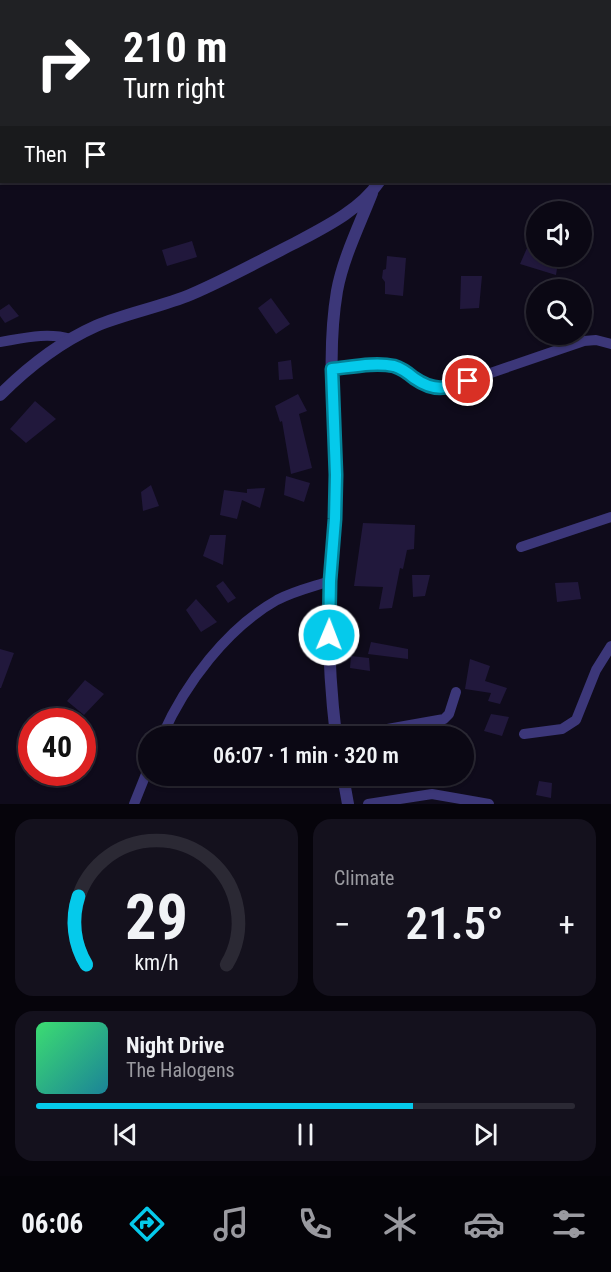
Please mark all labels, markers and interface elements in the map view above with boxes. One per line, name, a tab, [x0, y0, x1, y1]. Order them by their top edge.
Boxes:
text: 210 m	[123, 23, 228, 72]
icon: right	[24, 24, 102, 102]
text: Turn right	[123, 73, 225, 105]
icon: arrive	[79, 138, 112, 171]
text: Then	[24, 142, 67, 167]
map controls	[526, 201, 592, 345]
button: sound	[526, 201, 592, 267]
button: search	[526, 279, 592, 345]
pin	[442, 355, 493, 406]
icon: arrive	[451, 364, 484, 397]
position arrow	[297, 603, 361, 667]
speed limit sign: 40	[18, 708, 96, 786]
text: 06:07 · 1 min · 320 m	[213, 743, 399, 768]
text: Climate	[334, 866, 394, 890]
text: 29	[125, 881, 188, 954]
text: 21.5°	[406, 897, 504, 950]
text: −	[334, 905, 351, 944]
text: +	[559, 905, 575, 944]
text: km/h	[134, 950, 179, 975]
text: Night Drive	[126, 1033, 224, 1058]
text: The Halogens	[126, 1058, 235, 1082]
icon: previous	[109, 1118, 142, 1151]
icon: pause	[289, 1118, 322, 1151]
icon: next	[469, 1118, 502, 1151]
icon: directions	[126, 1203, 168, 1245]
icon: music	[210, 1203, 252, 1245]
icon: phone	[294, 1203, 336, 1245]
icon: climate	[379, 1203, 421, 1245]
icon: car	[463, 1203, 505, 1245]
icon: filters	[548, 1203, 590, 1245]
text: 06:06	[21, 1208, 83, 1240]

